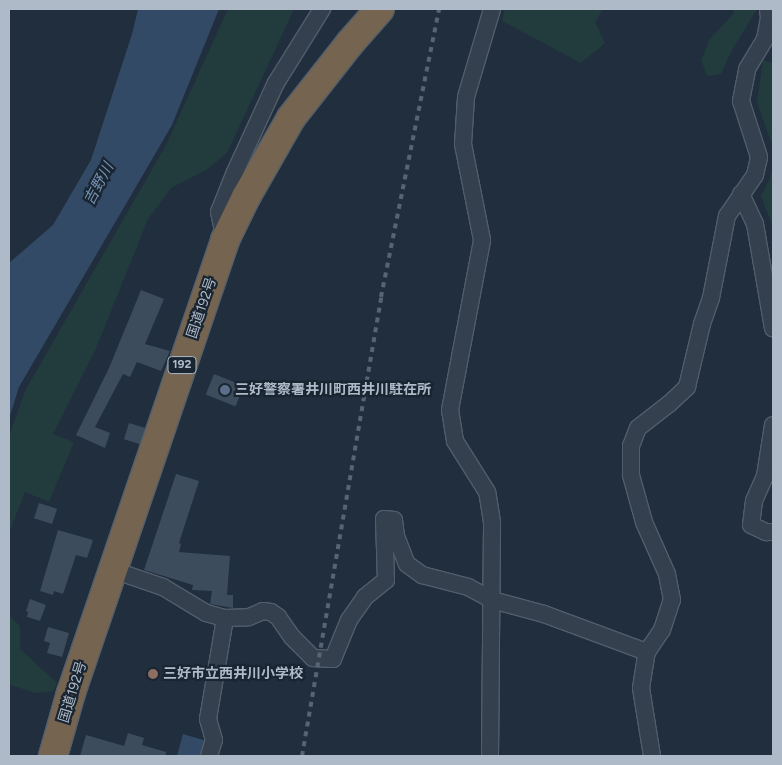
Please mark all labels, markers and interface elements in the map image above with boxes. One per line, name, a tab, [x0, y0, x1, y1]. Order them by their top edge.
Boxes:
water label: 吉野川	[80, 160, 118, 208]
street label: 国道192号	[184, 275, 220, 341]
road number: 192	[167, 356, 197, 374]
place label: 三好警察署井川町西井川駐在所	[235, 382, 431, 398]
marker: 三好警察署井川町西井川駐在所	[219, 384, 231, 396]
street label: 国道192号	[56, 659, 90, 725]
place label: 三好市立西井川小学校	[163, 666, 303, 682]
marker: 三好市立西井川小学校	[147, 668, 159, 680]

